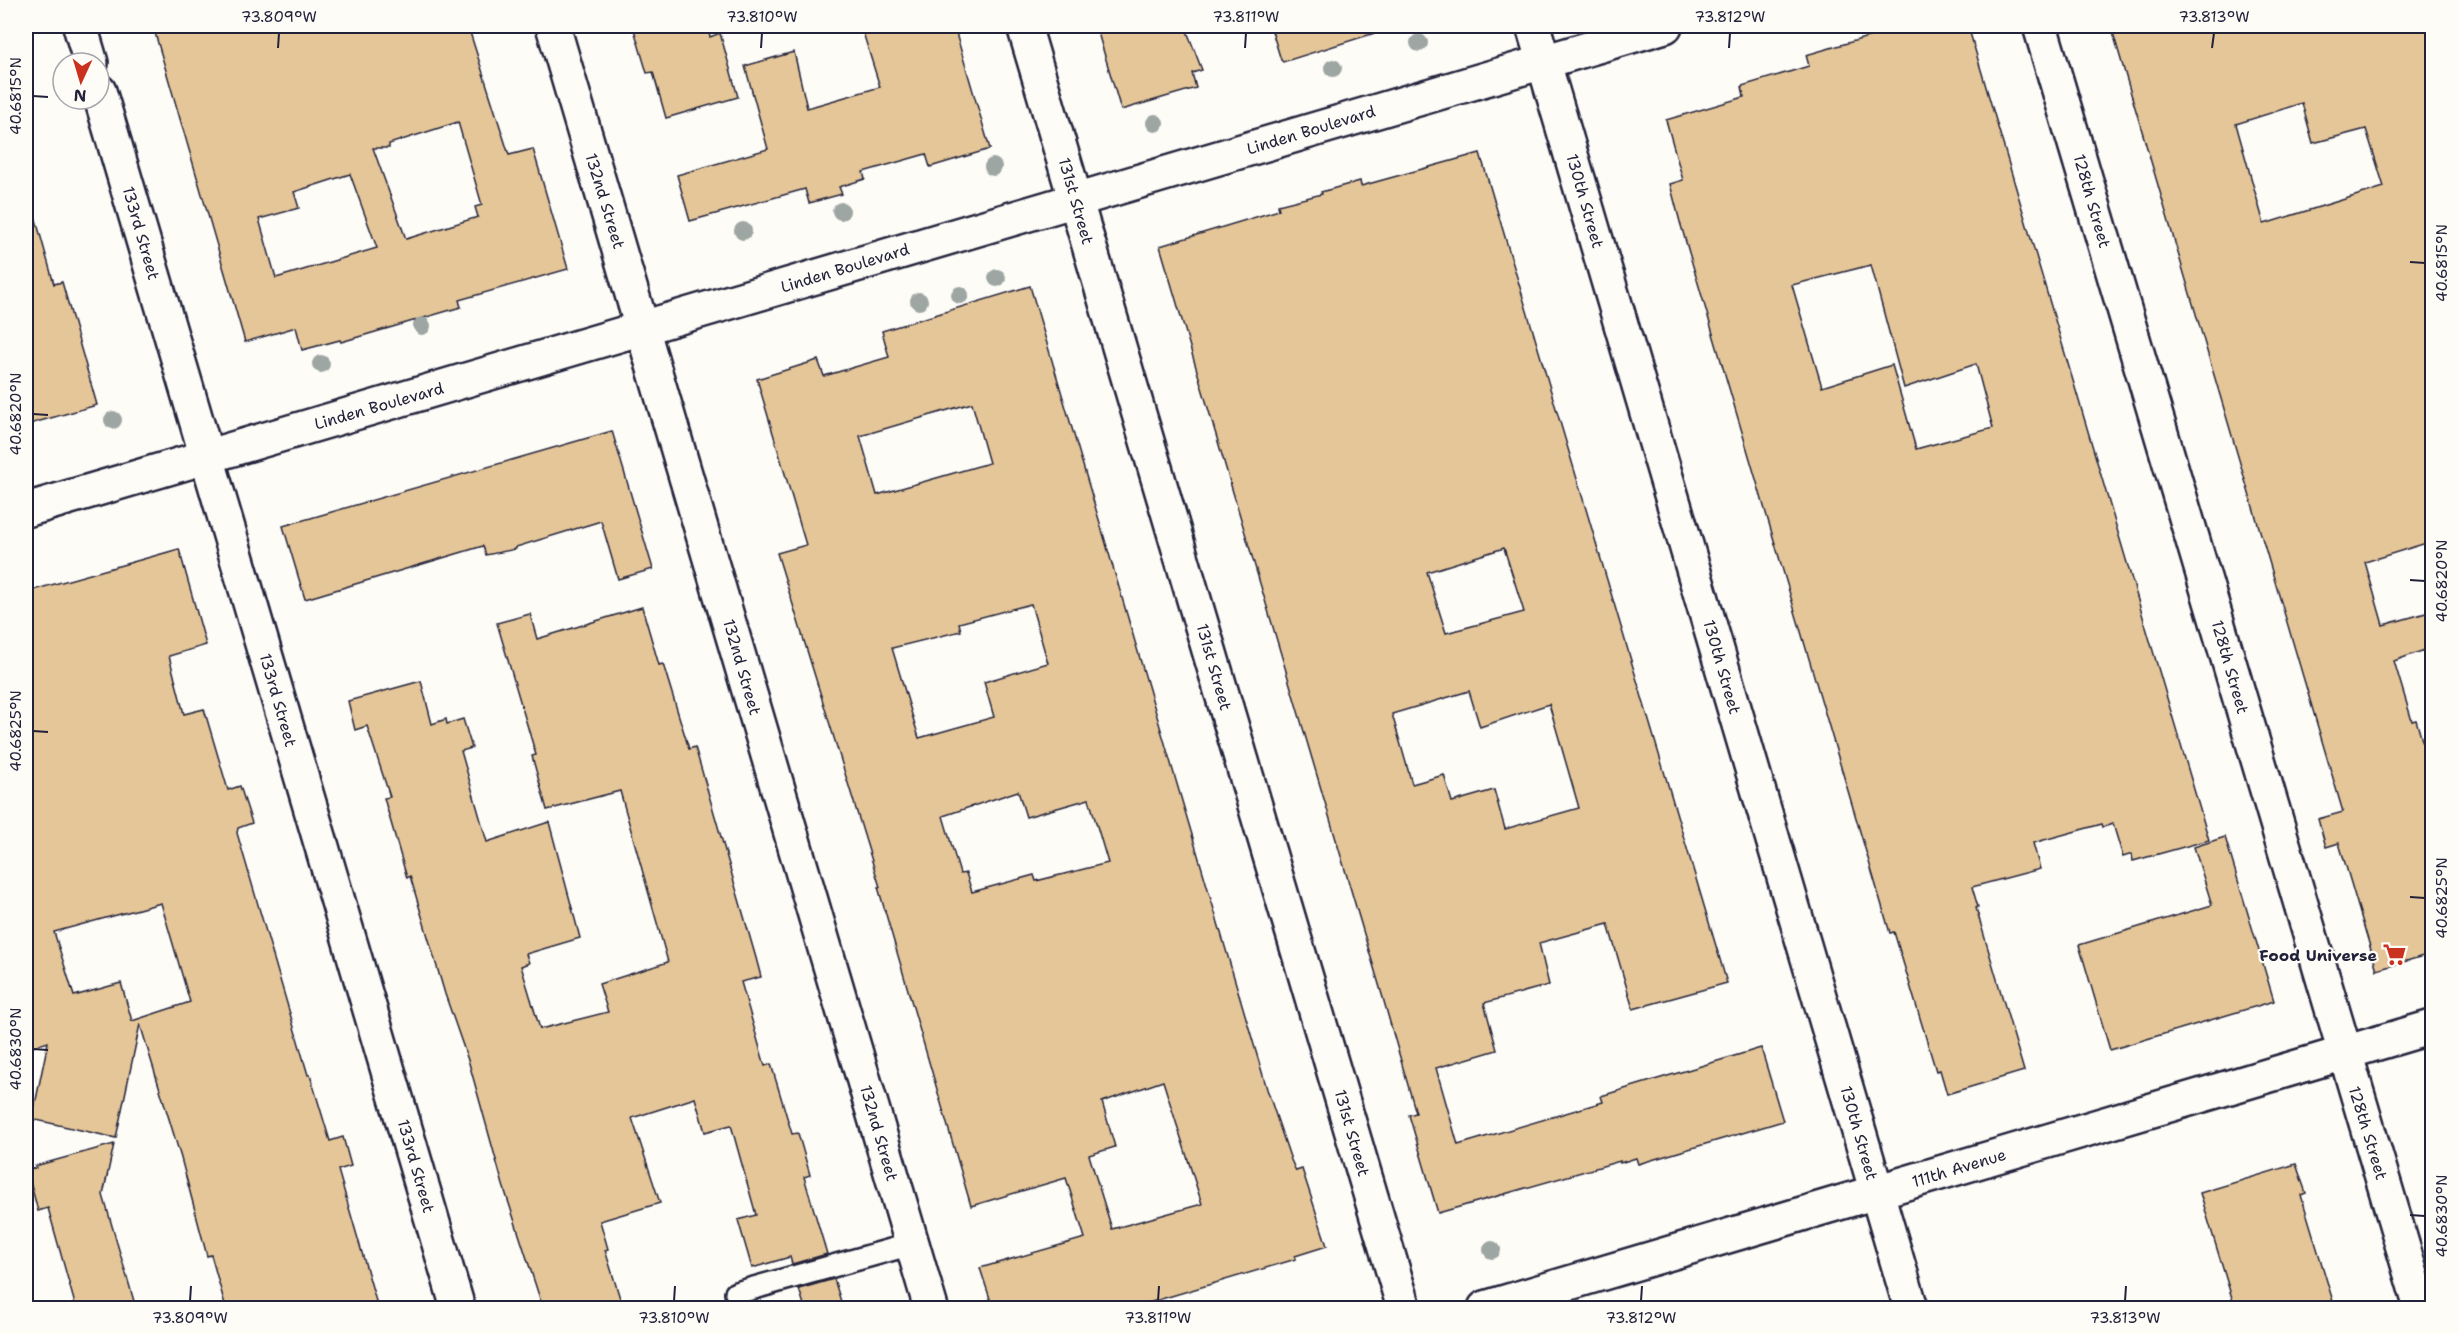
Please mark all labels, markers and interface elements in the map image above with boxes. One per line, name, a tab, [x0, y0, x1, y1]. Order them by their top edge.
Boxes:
text: 73.809°W	[241, 7, 317, 27]
text: 73.810°W	[726, 7, 798, 27]
text: 73.811°W	[1212, 7, 1280, 27]
text: 73.812°W	[1695, 7, 1766, 27]
text: 73.813°W	[2178, 7, 2250, 27]
north arrow	[51, 51, 111, 111]
text: 40.6815°N	[6, 57, 26, 135]
text: N	[73, 85, 87, 106]
street label: Linden Boulevard	[1244, 100, 1378, 160]
street label: 132nd Street	[580, 151, 630, 251]
street label: 130th Street	[1562, 151, 1608, 251]
street label: 128th Street	[2069, 152, 2115, 250]
street label: 131st Street	[1054, 155, 1098, 247]
street label: 133rd Street	[118, 184, 164, 282]
text: 40.6815°N	[2432, 224, 2452, 302]
street label: Linden Boulevard	[778, 238, 912, 298]
text: 40.6820°N	[6, 373, 26, 455]
street label: Linden Boulevard	[312, 378, 446, 434]
text: 40.6820°N	[2432, 540, 2452, 622]
street label: 132nd Street	[718, 616, 766, 718]
street label: 130th Street	[1699, 617, 1745, 717]
street label: 128th Street	[2207, 618, 2253, 716]
street label: 131st Street	[1192, 621, 1236, 713]
street label: 133rd Street	[255, 651, 301, 749]
text: 40.6825°N	[6, 690, 26, 772]
text: 40.6825°N	[2432, 857, 2452, 939]
supermarket icon: Food Universe	[2382, 942, 2408, 968]
place label: Food Universe	[2259, 945, 2377, 966]
text: 40.6830°N	[6, 1007, 26, 1091]
street label: 132nd Street	[855, 1082, 903, 1184]
street label: 130th Street	[1836, 1083, 1882, 1183]
street label: 128th Street	[2344, 1084, 2392, 1182]
street label: 131st Street	[1330, 1087, 1374, 1179]
street label: 133rd Street	[393, 1117, 439, 1215]
street label: 111th Avenue	[1909, 1144, 2009, 1192]
text: 40.6830°N	[2432, 1174, 2452, 1258]
text: 73.809°W	[152, 1308, 228, 1328]
text: 73.810°W	[638, 1308, 710, 1328]
text: 73.811°W	[1124, 1308, 1192, 1328]
text: 73.812°W	[1606, 1308, 1677, 1328]
text: 73.813°W	[2089, 1308, 2161, 1328]

